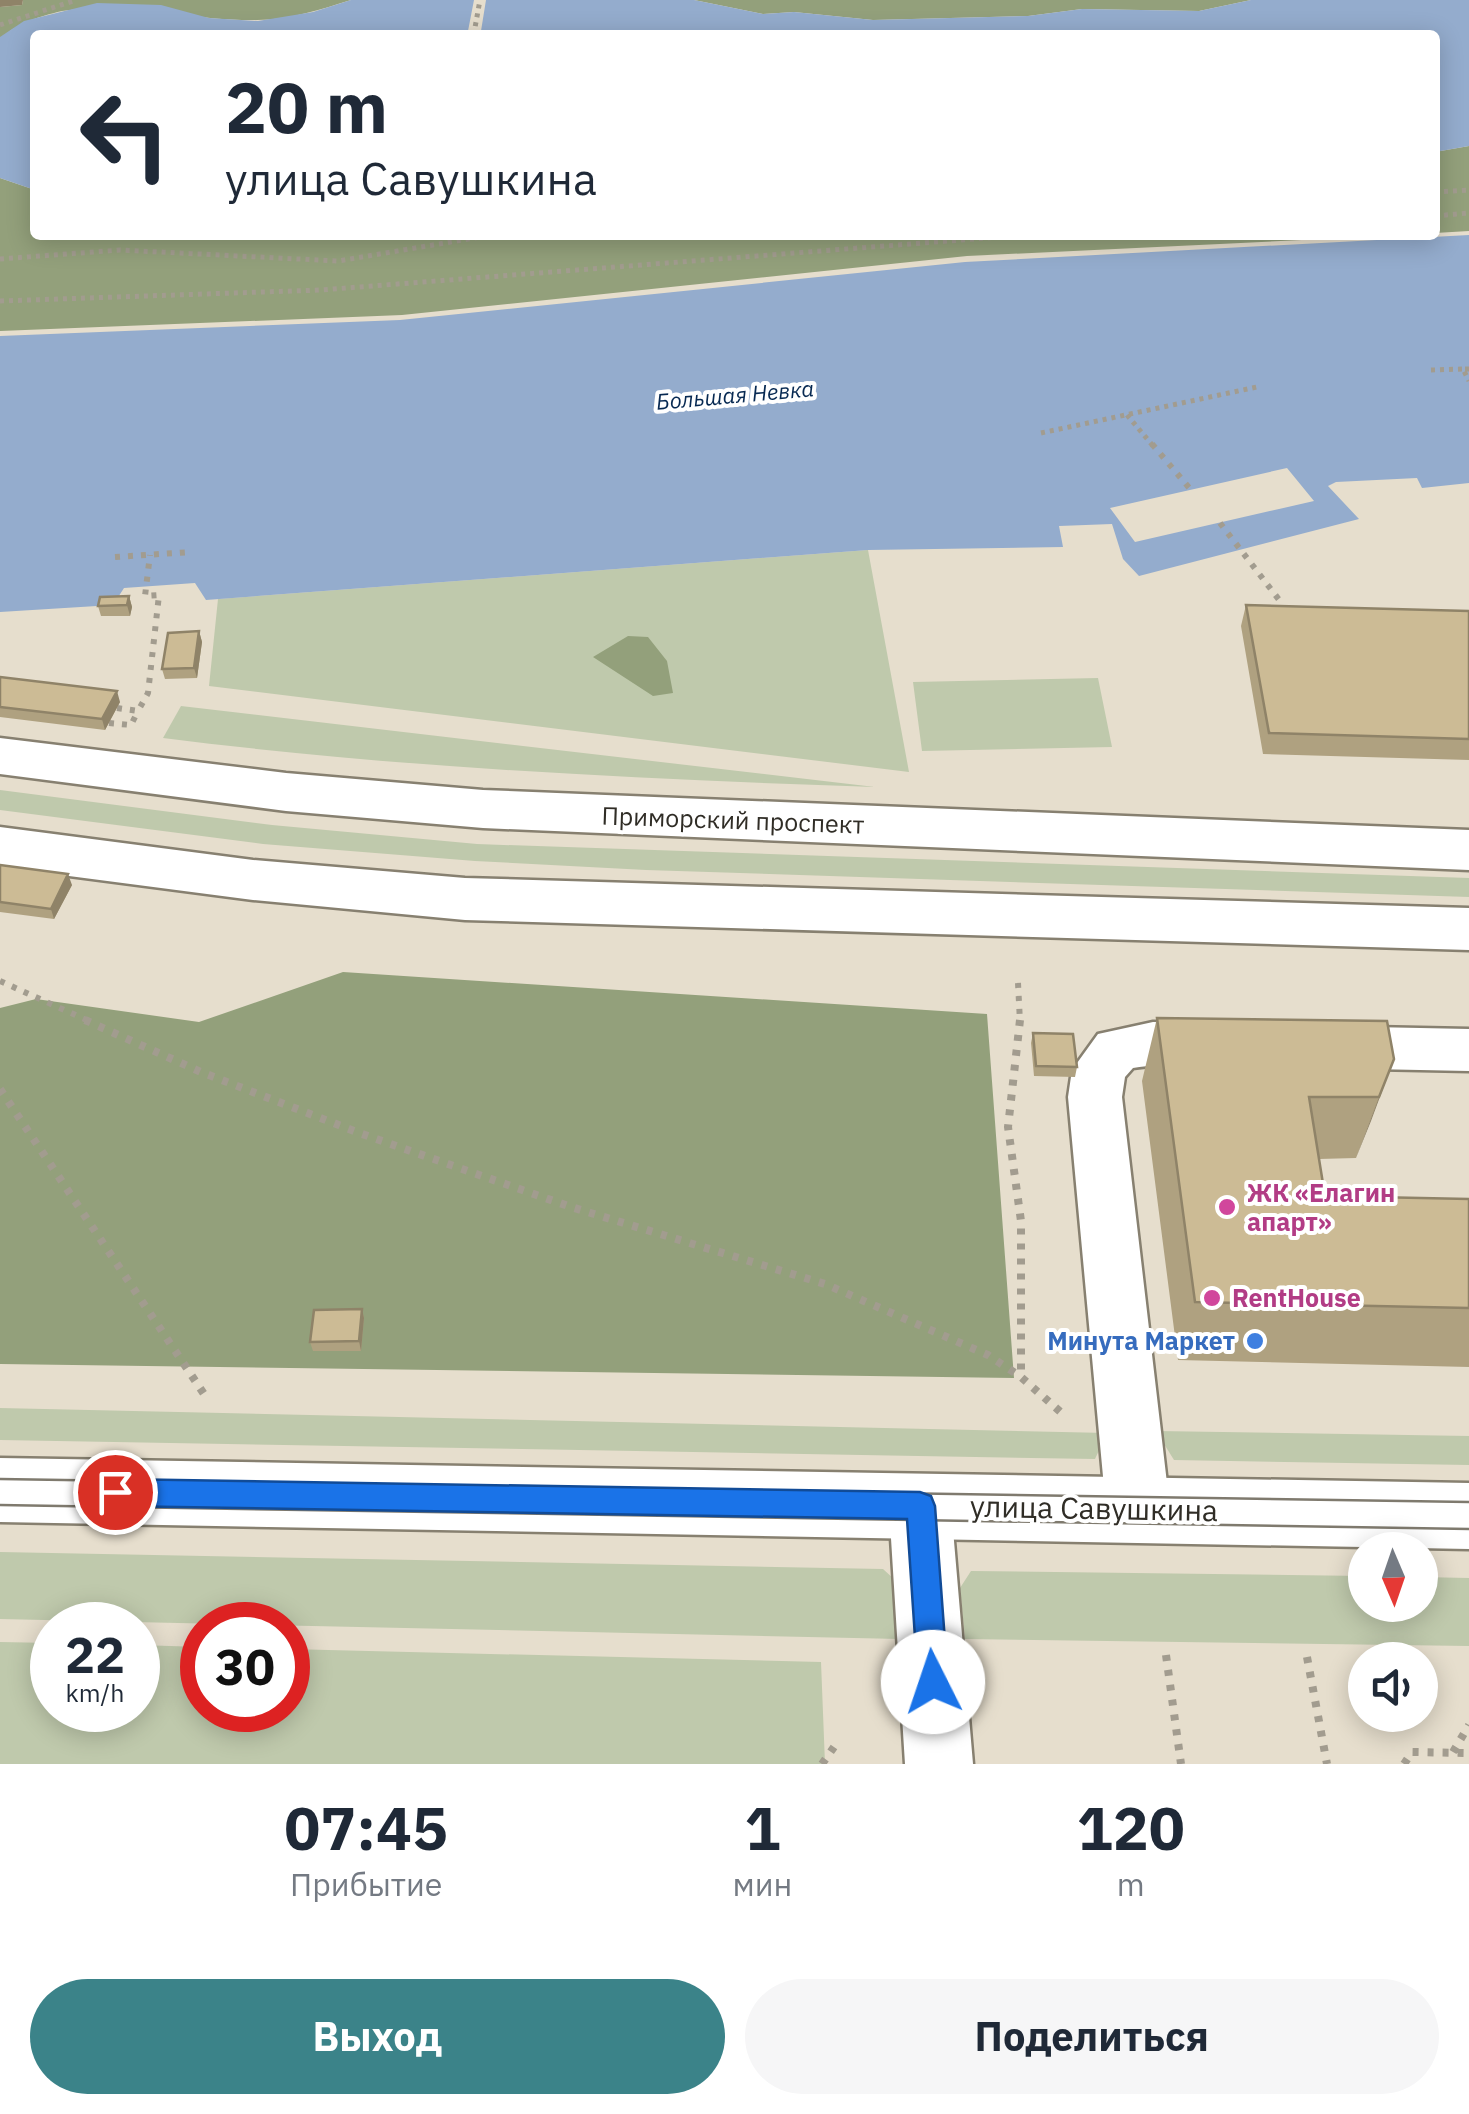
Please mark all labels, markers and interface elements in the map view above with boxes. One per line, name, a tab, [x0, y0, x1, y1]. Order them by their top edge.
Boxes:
text: 20 m	[225, 61, 388, 152]
icon: left	[60, 70, 190, 200]
text: улица Савушкина	[225, 149, 597, 207]
water label: Большая Невка	[655, 373, 815, 416]
street label: Приморский проспект	[601, 798, 865, 841]
place label: ЖК «Елагин апарт»	[1247, 1176, 1395, 1238]
marker: ЖК «Елагин апарт»	[1216, 1196, 1238, 1218]
place label: RentHouse	[1232, 1281, 1361, 1314]
marker: RentHouse	[1201, 1287, 1223, 1309]
place label: Минута Маркет	[1047, 1324, 1235, 1357]
marker: Минута Маркет	[1244, 1330, 1266, 1352]
pin	[73, 1450, 158, 1535]
icon: arrive	[88, 1465, 143, 1520]
street label: улица Савушкина	[970, 1486, 1218, 1529]
north arrow	[1348, 1532, 1438, 1622]
map controls	[1348, 1532, 1438, 1732]
speed limit sign: 30	[180, 1602, 310, 1732]
text: 22	[65, 1622, 125, 1687]
position arrow	[881, 1630, 985, 1734]
button: sound	[1348, 1642, 1438, 1732]
text: km/h	[66, 1676, 124, 1709]
text: 07:45	[284, 1788, 448, 1867]
text: 1	[744, 1788, 780, 1867]
text: 120	[1077, 1788, 1185, 1867]
text: Прибытие	[290, 1863, 442, 1905]
text: мин	[732, 1863, 792, 1905]
text: m	[1117, 1863, 1145, 1905]
button: Выход	[30, 1979, 725, 2094]
button: Поделиться	[745, 1979, 1439, 2094]

